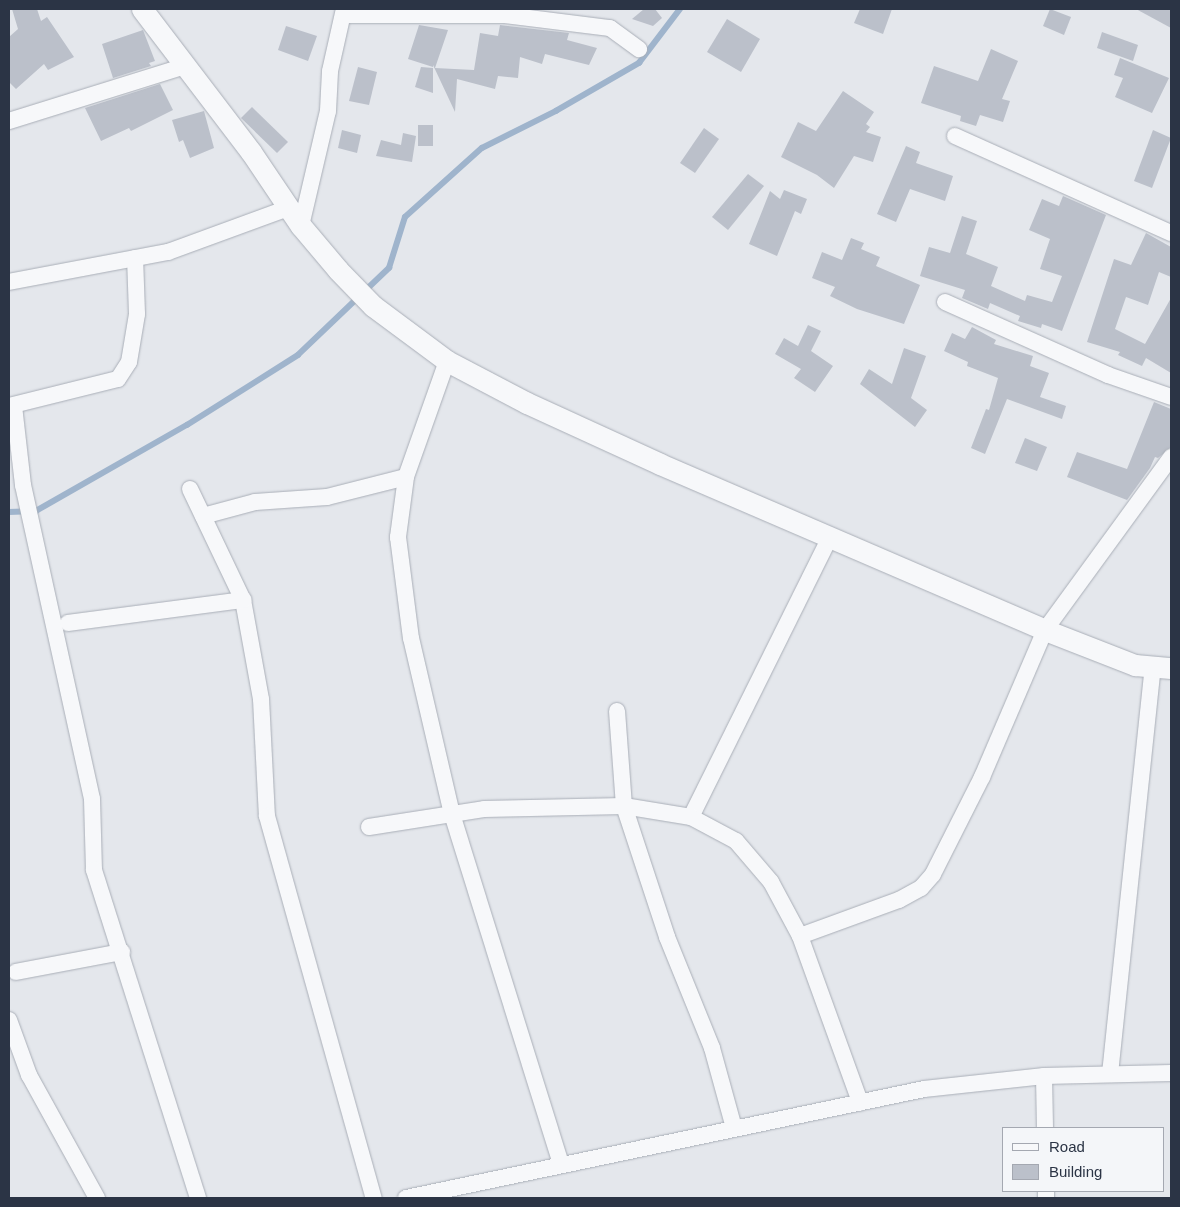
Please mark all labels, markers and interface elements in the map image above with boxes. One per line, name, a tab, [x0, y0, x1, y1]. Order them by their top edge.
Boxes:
legend	[1002, 1127, 1165, 1192]
text: Road	[1049, 1138, 1085, 1155]
text: Building	[1049, 1163, 1102, 1180]

